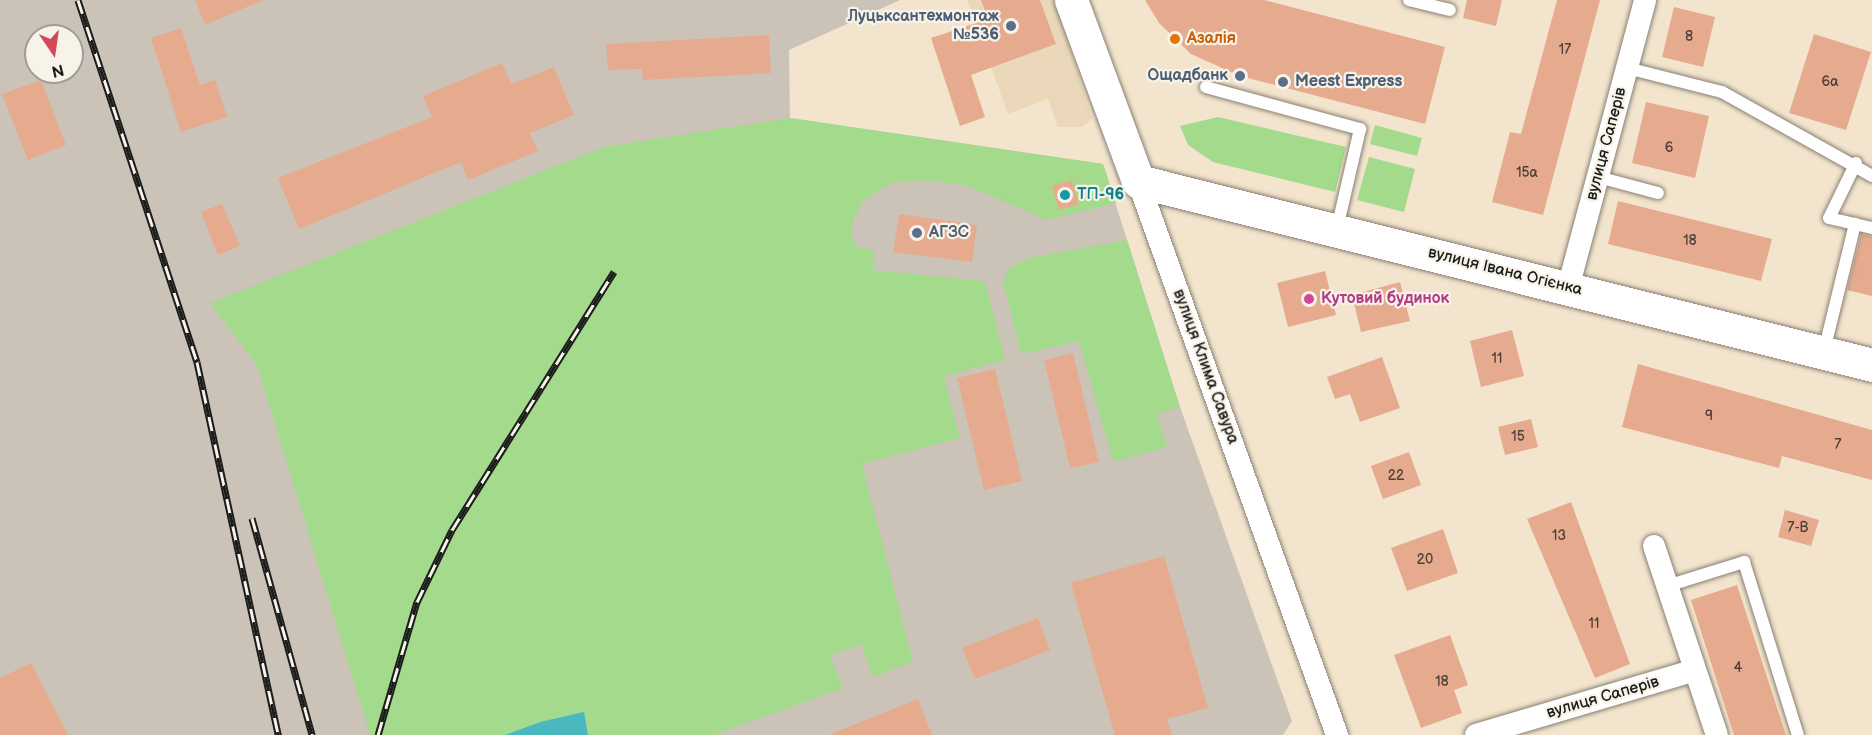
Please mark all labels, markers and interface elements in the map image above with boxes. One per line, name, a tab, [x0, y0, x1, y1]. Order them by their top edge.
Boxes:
place label: Луцьксантехмонтаж №536	[848, 7, 999, 45]
marker: Луцьксантехмонтаж №536	[1004, 19, 1018, 33]
north arrow	[24, 24, 84, 84]
place label: Азалія	[1187, 29, 1236, 49]
house number: 8	[1685, 29, 1693, 45]
marker: Азалія	[1168, 32, 1182, 46]
house number: 17	[1559, 42, 1571, 58]
text: N	[50, 59, 66, 81]
place label: Ощадбанк	[1148, 66, 1228, 86]
marker: Ощадбанк	[1233, 69, 1247, 83]
place label: Meest Express	[1295, 72, 1402, 92]
house number: 6а	[1822, 74, 1838, 90]
marker: Meest Express	[1276, 75, 1290, 89]
street label: вулиця Саперів	[1583, 85, 1631, 203]
house number: 6	[1665, 140, 1673, 156]
house number: 15а	[1516, 165, 1538, 181]
place label: ТП-96	[1077, 185, 1124, 205]
marker: ТП-96	[1058, 188, 1072, 202]
place label: АГЗС	[929, 223, 969, 243]
marker: АГЗС	[910, 226, 924, 240]
house number: 18	[1683, 233, 1697, 249]
street label: вулиця Івана Огієнка	[1426, 244, 1584, 300]
street label: вулиця Клима Савура	[1168, 287, 1242, 447]
place label: Кутовий будинок	[1321, 289, 1449, 309]
marker: Кутовий будинок	[1302, 292, 1316, 306]
house number: 11	[1492, 351, 1502, 367]
house number: 9	[1705, 408, 1713, 424]
house number: 15	[1511, 429, 1525, 445]
house number: 7	[1835, 437, 1841, 453]
house number: 22	[1388, 468, 1404, 484]
house number: 7-В	[1788, 520, 1808, 536]
house number: 13	[1552, 528, 1566, 544]
house number: 20	[1417, 552, 1433, 568]
house number: 11	[1589, 616, 1599, 632]
house number: 4	[1734, 660, 1742, 676]
street label: вулиця Саперів	[1545, 673, 1661, 723]
house number: 18	[1435, 674, 1449, 690]

